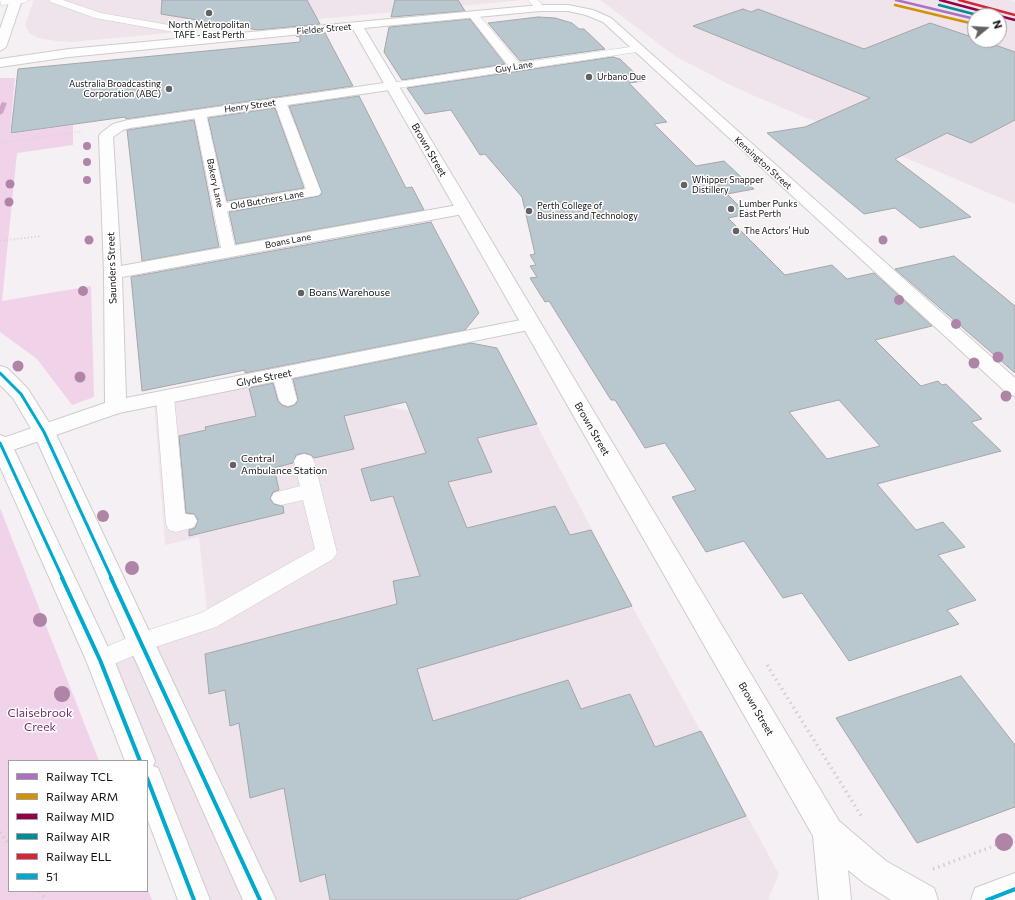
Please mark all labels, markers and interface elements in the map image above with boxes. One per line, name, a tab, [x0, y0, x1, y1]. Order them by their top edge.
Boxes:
marker: North Metropolitan TAFE - East Perth	[204, 8, 214, 18]
north arrow	[967, 8, 1007, 48]
text: N	[990, 18, 1005, 30]
place label: North Metropolitan TAFE - East Perth	[169, 20, 249, 41]
street label: Fielder Street	[296, 21, 352, 37]
street label: Guy Lane	[495, 59, 533, 75]
marker: Urbano Due	[584, 72, 594, 82]
place label: Urbano Due	[597, 72, 646, 82]
place label: Australia Broadcasting Corporation (ABC)	[69, 79, 161, 100]
marker: Australia Broadcasting Corporation (ABC)	[164, 84, 174, 94]
street label: Henry Street	[223, 97, 277, 115]
street label: Brown Street	[409, 121, 449, 179]
street label: Kensington Street	[732, 134, 794, 192]
street label: Bakery Lane	[205, 158, 225, 208]
place label: Whipper Snapper Distillery	[692, 175, 763, 196]
marker: Whipper Snapper Distillery	[679, 180, 689, 190]
street label: Old Butchers Lane	[229, 188, 305, 212]
place label: Lumber Punks East Perth	[739, 199, 797, 220]
place label: Perth College of Business and Technology	[537, 201, 638, 222]
marker: Lumber Punks East Perth	[726, 204, 736, 214]
marker: Perth College of Business and Technology	[524, 206, 534, 216]
marker: The Actors’ Hub	[731, 226, 741, 236]
place label: The Actors’ Hub	[744, 226, 809, 236]
street label: Boans Lane	[264, 231, 312, 251]
street label: Saunders Street	[105, 232, 119, 304]
place label: Boans Warehouse	[309, 287, 390, 299]
marker: Boans Warehouse	[296, 288, 306, 298]
street label: Glyde Street	[235, 367, 293, 389]
street label: Brown Street	[572, 400, 612, 458]
place label: Central Ambulance Station	[241, 453, 327, 476]
marker: Central Ambulance Station	[228, 460, 238, 470]
street label: Brown Street	[736, 680, 776, 738]
park label: Claisebrook Creek	[8, 706, 72, 734]
legend	[8, 760, 148, 892]
text: Railway TCL	[46, 769, 113, 783]
text: Railway ARM	[46, 789, 118, 803]
text: Railway MID	[46, 809, 114, 823]
text: Railway AIR	[46, 829, 110, 843]
text: Railway ELL	[46, 849, 111, 863]
text: 51	[46, 869, 58, 883]

